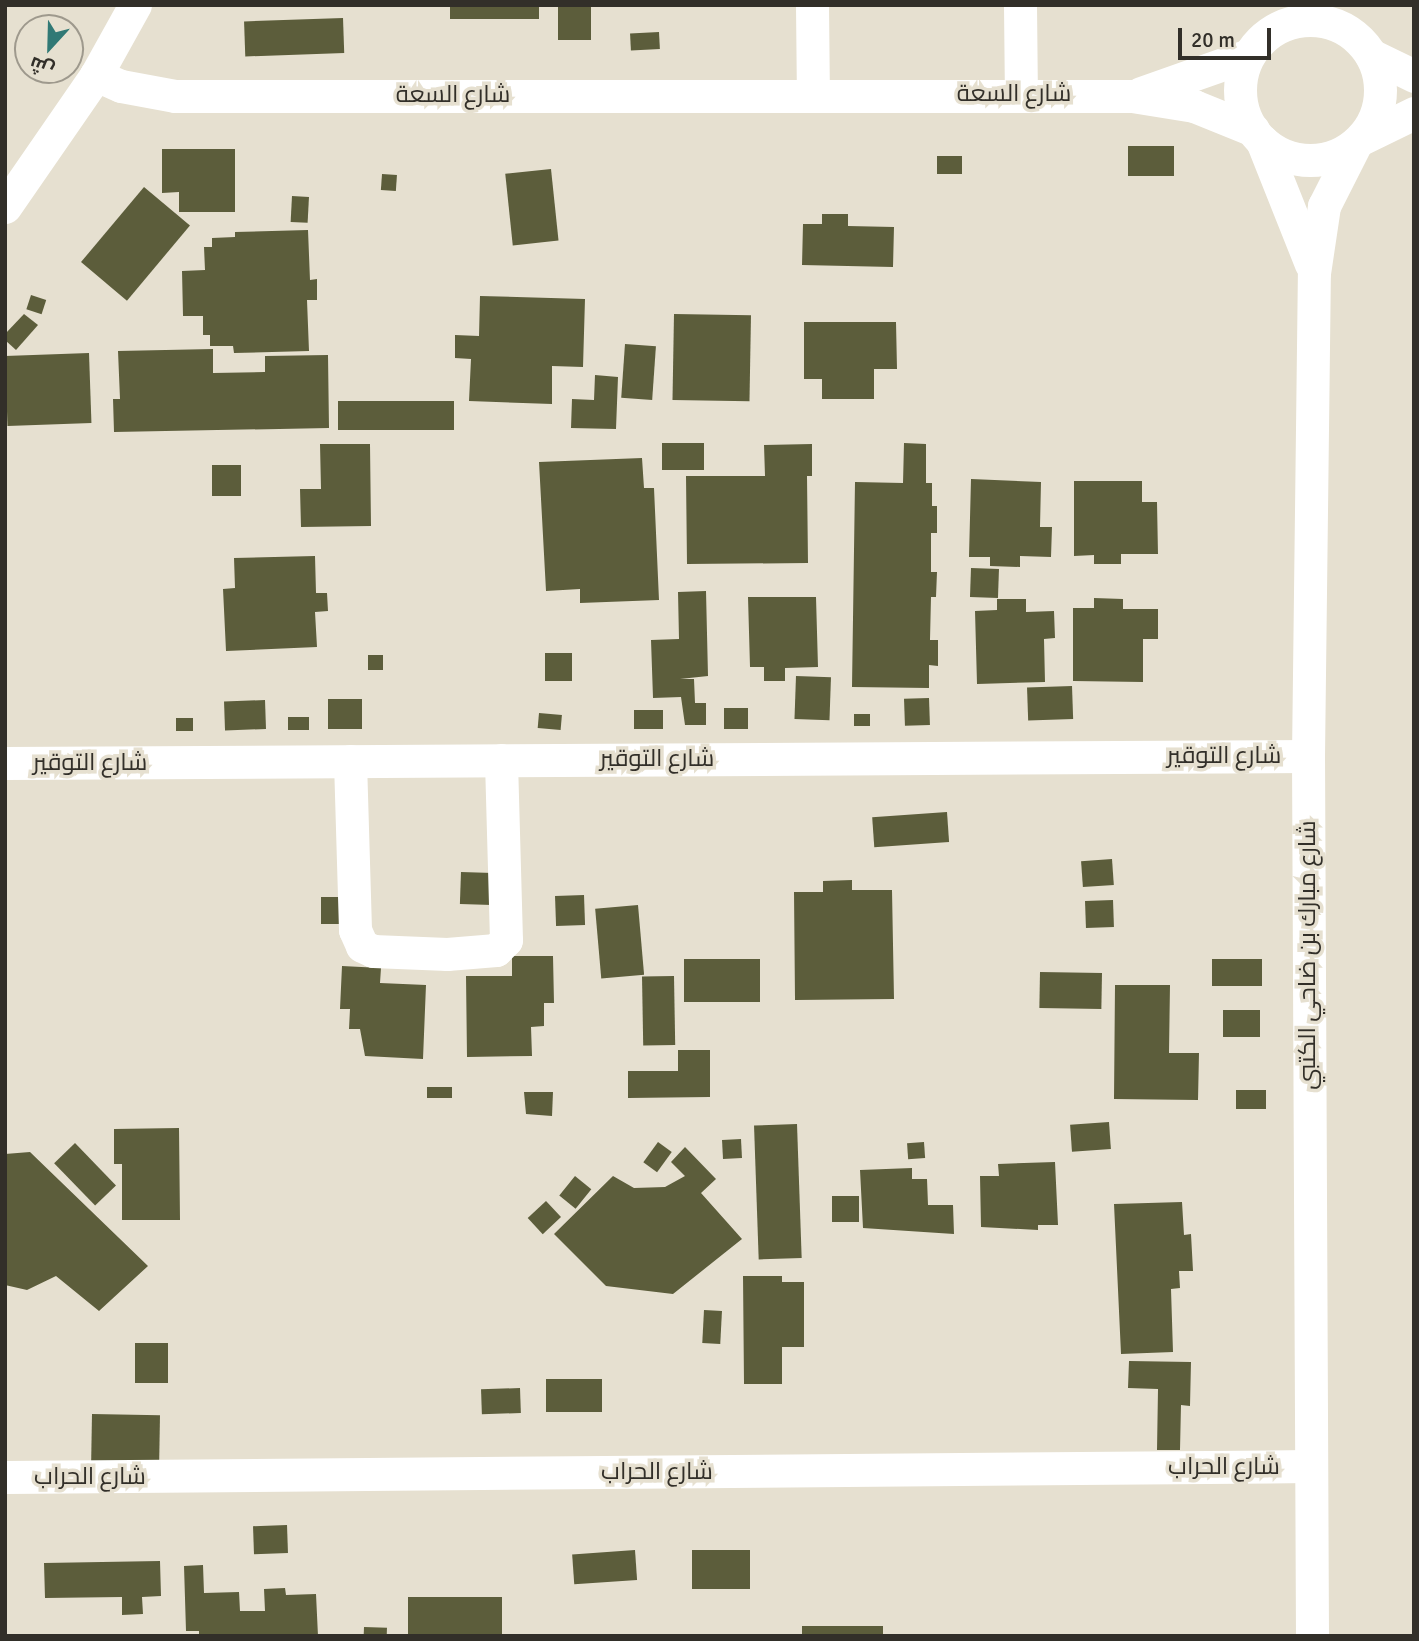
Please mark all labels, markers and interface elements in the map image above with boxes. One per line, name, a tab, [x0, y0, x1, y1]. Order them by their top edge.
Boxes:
north arrow	[14, 14, 84, 84]
scale bar	[1181, 14, 1274, 58]
text: 20 m	[1191, 27, 1235, 53]
text: ش	[26, 51, 58, 82]
street label: شارع السعة	[957, 80, 1071, 108]
street label: شارع السعة	[396, 81, 510, 109]
street label: شارع التوقير	[1167, 742, 1281, 770]
street label: شارع التوقير	[600, 745, 714, 773]
street label: شارع التوقير	[33, 749, 147, 777]
street label: شارع مبارك بن ضاحي الكتبي	[1294, 820, 1322, 1090]
street label: شارع الحراب	[1168, 1453, 1280, 1481]
street label: شارع الحراب	[601, 1458, 713, 1486]
street label: شارع الحراب	[34, 1463, 146, 1491]

